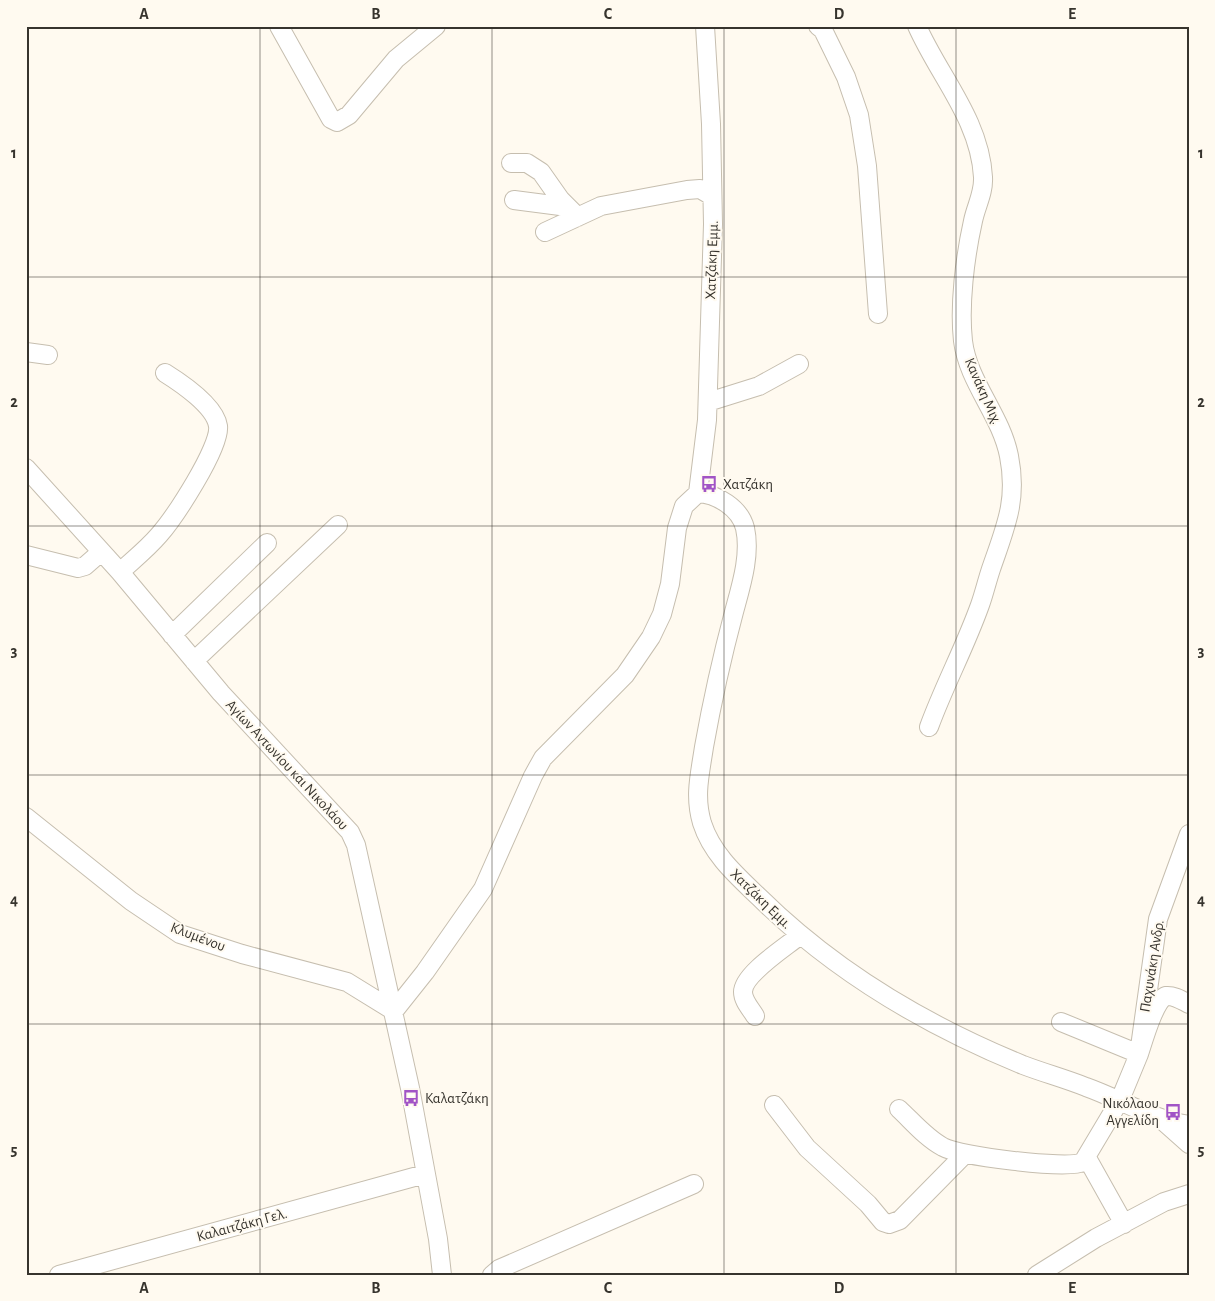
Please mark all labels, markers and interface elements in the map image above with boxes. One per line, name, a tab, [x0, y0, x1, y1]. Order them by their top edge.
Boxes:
text: A	[139, 6, 149, 22]
text: B	[371, 6, 381, 22]
text: C	[604, 6, 613, 22]
text: D	[834, 6, 845, 22]
text: E	[1068, 6, 1076, 22]
text: 1	[11, 145, 17, 161]
text: 1	[1198, 145, 1204, 161]
street label: Χατζάκη Εμμ.	[703, 220, 721, 300]
street label: Κανάκη Μιχ.	[962, 356, 1004, 426]
text: 2	[10, 394, 18, 410]
text: 2	[1197, 394, 1205, 410]
bus stop icon: Χατζάκη	[699, 474, 719, 494]
place label: Χατζάκη	[723, 477, 773, 492]
text: 3	[11, 643, 18, 659]
text: 3	[1198, 643, 1205, 659]
street label: Αγίων Αντωνίου και Νικολάου	[223, 697, 351, 833]
street label: Χατζάκη Εμμ.	[727, 866, 795, 932]
text: 4	[10, 892, 18, 908]
text: 4	[1197, 892, 1205, 908]
street label: Παχυνάκη Ανδρ.	[1137, 919, 1167, 1013]
street label: Κλυμένου	[168, 920, 228, 954]
bus stop icon: Καλατζάκη	[401, 1088, 421, 1108]
place label: Καλατζάκη	[425, 1091, 489, 1106]
place label: Νικόλαου Αγγελίδη	[1102, 1096, 1159, 1128]
bus stop icon: Νικόλαου Αγγελίδη	[1163, 1102, 1183, 1122]
text: 5	[11, 1142, 18, 1158]
text: 5	[1198, 1142, 1205, 1158]
street label: Καλαιτζάκη Γελ.	[195, 1206, 289, 1244]
text: A	[139, 1280, 149, 1296]
text: B	[371, 1280, 381, 1296]
text: C	[604, 1280, 613, 1296]
text: D	[834, 1280, 845, 1296]
text: E	[1068, 1280, 1076, 1296]

